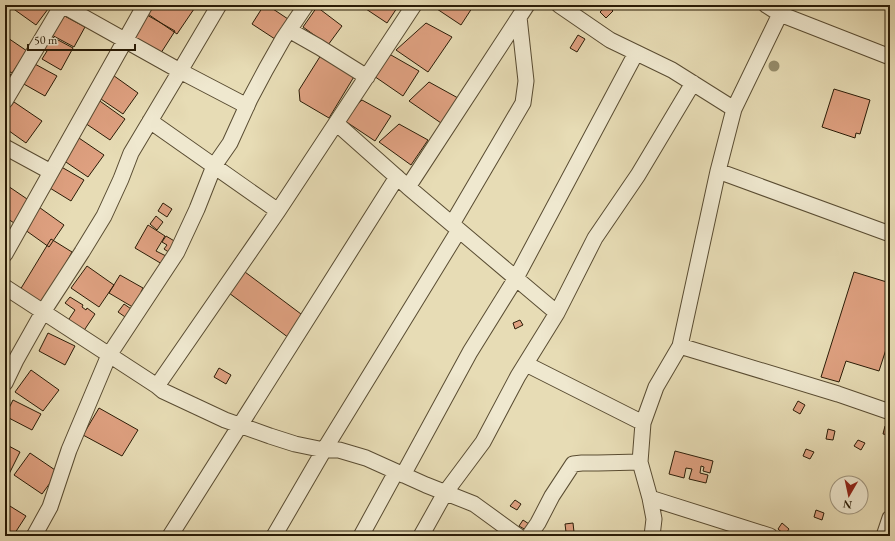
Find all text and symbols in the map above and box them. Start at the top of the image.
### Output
scale bar [28,26,135,52]
text: 50 m [34,32,58,48]
north arrow [829,475,869,515]
text: N [842,497,853,512]

